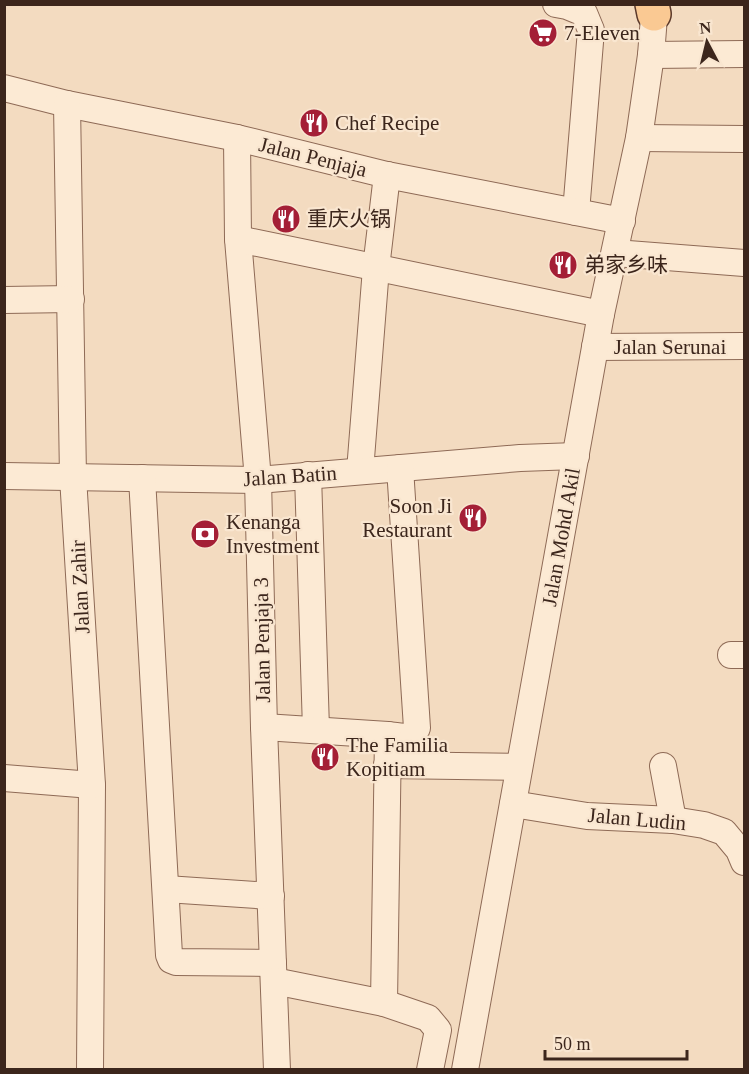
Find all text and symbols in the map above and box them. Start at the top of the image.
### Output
north arrow [677,12,737,72]
supermarket icon: 7-Eleven [527,17,559,49]
text: N [698,18,712,37]
place label: 7-Eleven [564,21,640,45]
restaurant icon: Chef Recipe [298,107,330,139]
place label: Chef Recipe [335,111,439,135]
street label: Jalan Penjaja [257,132,370,182]
restaurant icon: 重庆火锅 [270,203,302,235]
place label: 重庆火锅 [307,207,391,231]
restaurant icon: 弟家乡味 [547,249,579,281]
place label: 弟家乡味 [584,253,668,277]
street label: Jalan Serunai [614,335,726,359]
street label: Jalan Batin [242,461,338,491]
street label: Jalan Mohd Akil [537,466,585,608]
place label: Soon Ji Restaurant [362,494,452,542]
restaurant icon: Soon Ji Restaurant [457,502,489,534]
place label: Kenanga Investment [226,510,319,558]
bank icon: Kenanga Investment [189,518,221,550]
street label: Jalan Zahir [66,539,94,635]
street label: Jalan Penjaja 3 [249,577,275,703]
place label: The Familia Kopitiam [346,733,449,781]
restaurant icon: The Familia Kopitiam [309,741,341,773]
street label: Jalan Ludin [587,803,688,835]
scale bar [545,1023,688,1061]
text: 50 m [554,1034,591,1054]

